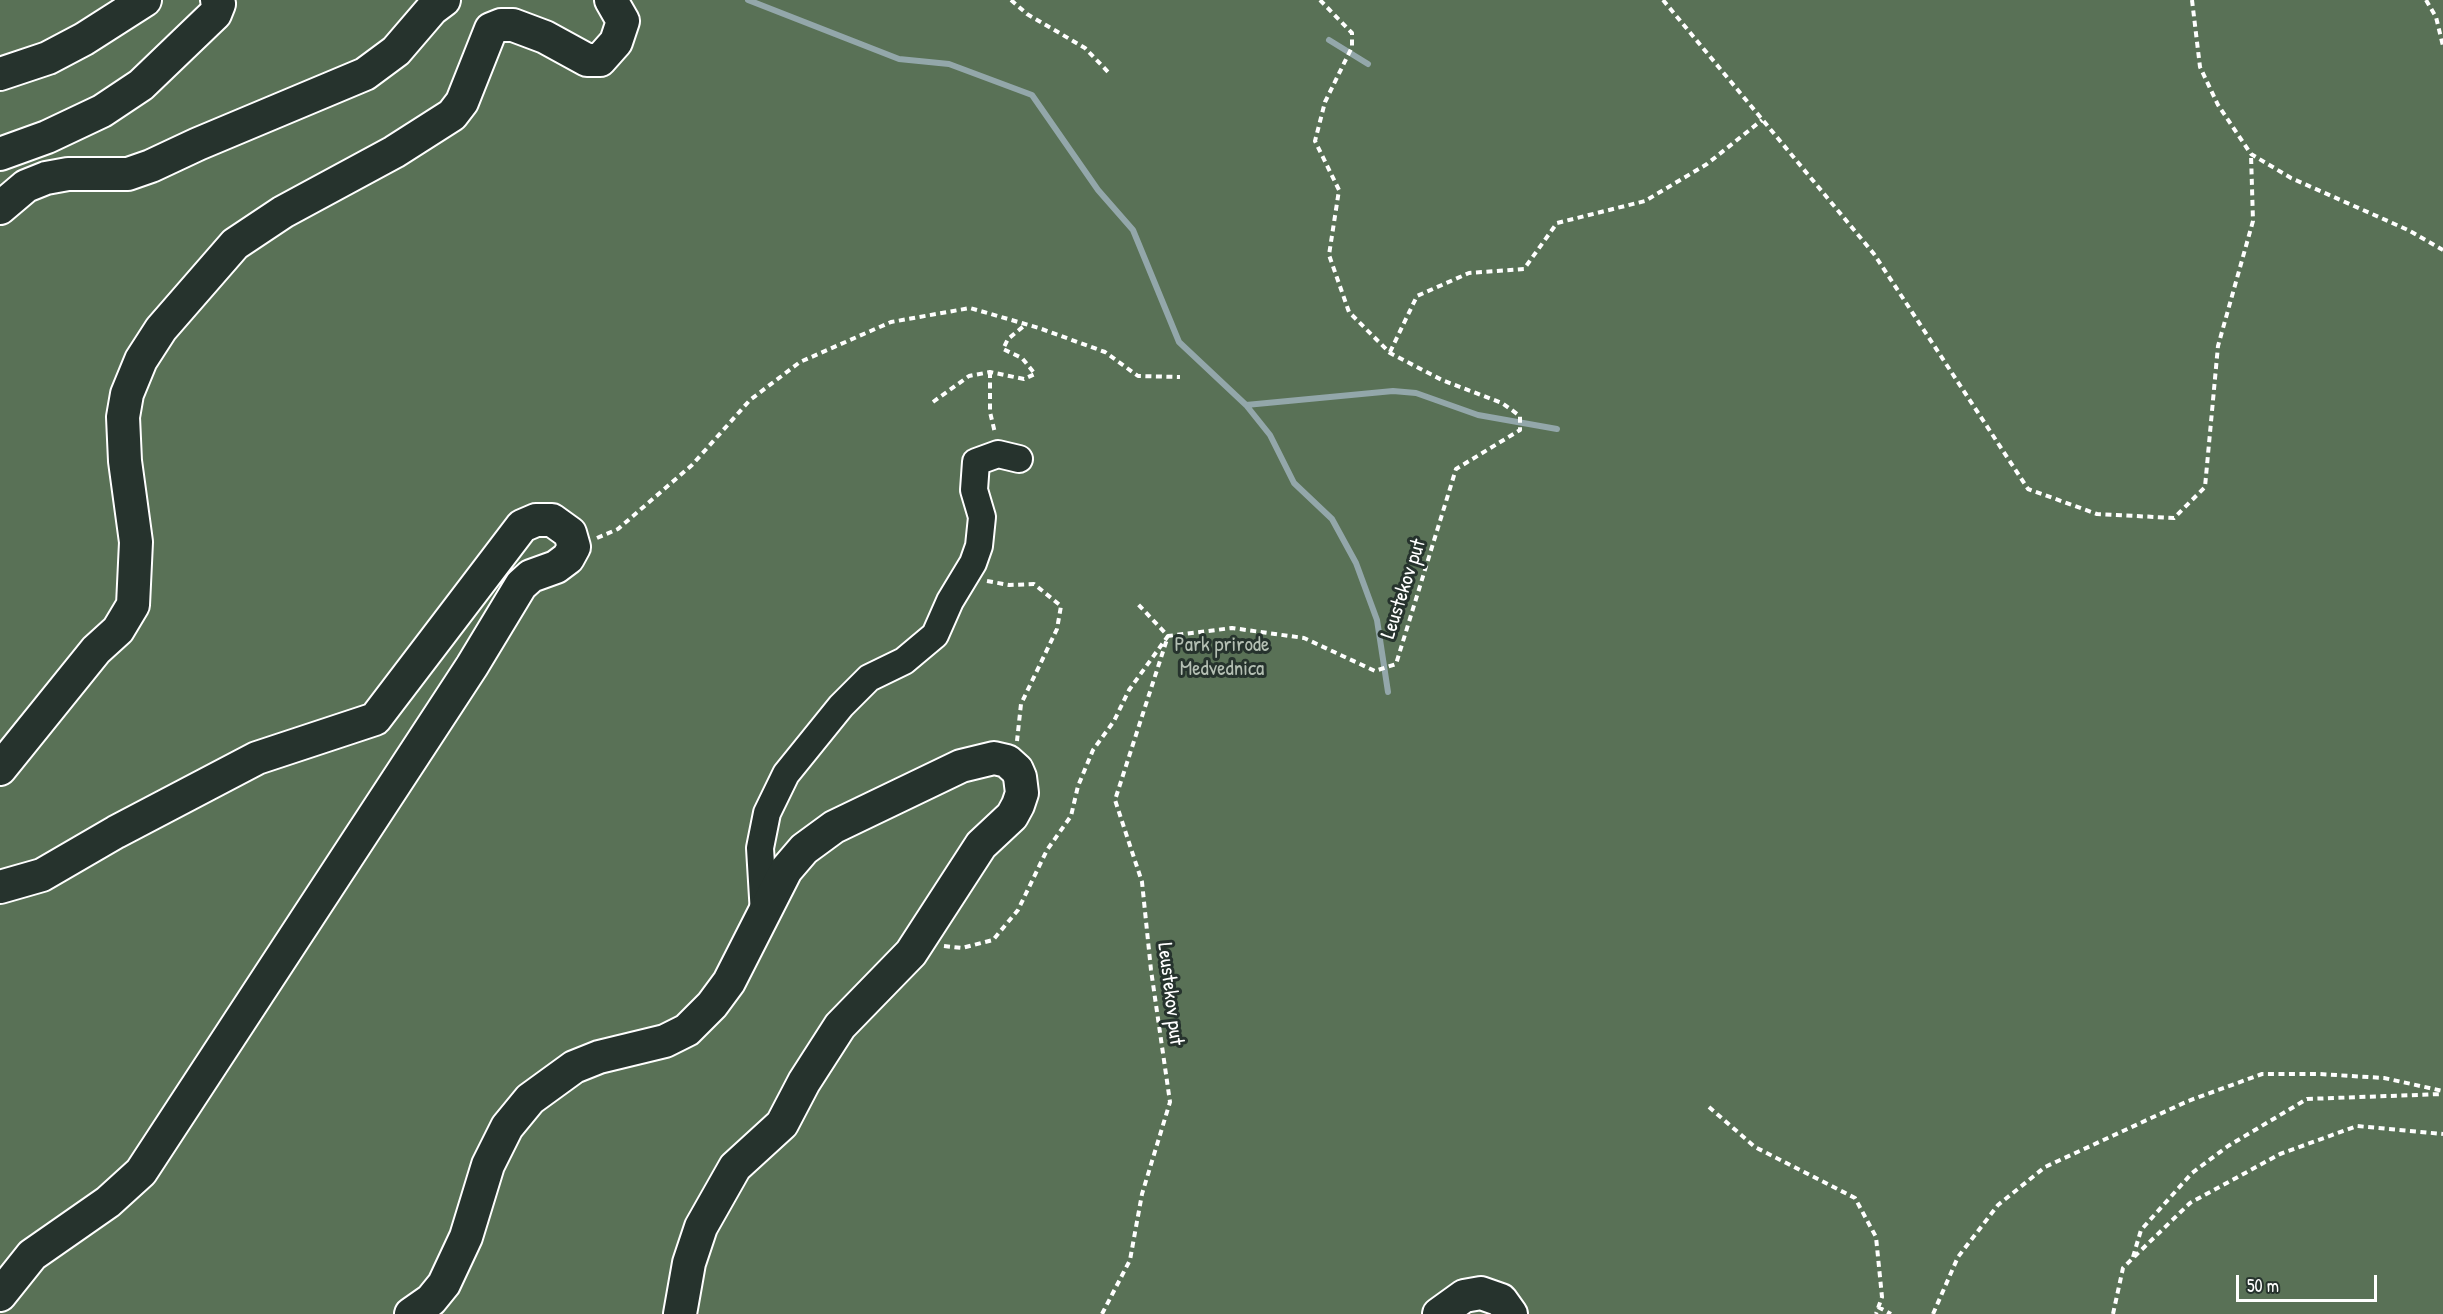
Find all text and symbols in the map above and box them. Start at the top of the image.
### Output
street label: Leustekov put [1376,536,1432,642]
park label: Park prirode Medvednica [1175,632,1269,682]
street label: Leustekov put [1151,941,1189,1047]
scale bar [2239,1263,2380,1301]
text: 50 m [2247,1273,2279,1298]

